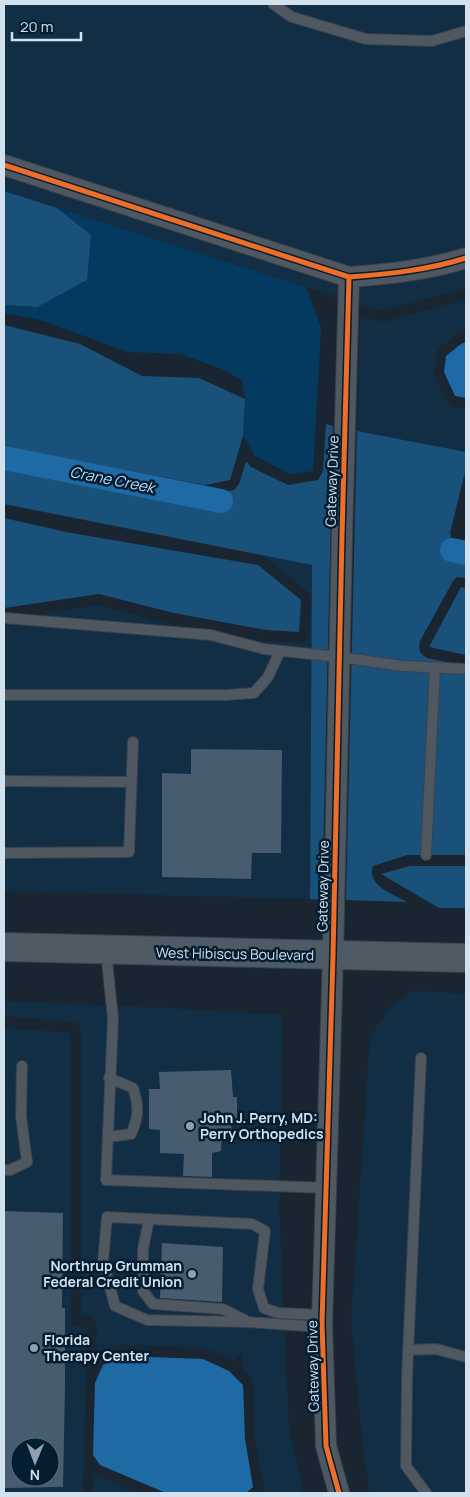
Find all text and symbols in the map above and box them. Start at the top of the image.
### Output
scale bar [12,10,81,42]
text: 20 m [20,16,53,37]
street label: Gateway Drive [320,435,343,527]
water label: Crane Creek [68,461,159,498]
street label: Gateway Drive [312,840,333,932]
street label: West Hibiscus Boulevard [156,943,314,964]
place label: John J. Perry, MD: Perry Orthopedics [200,1108,324,1143]
marker: John J. Perry, MD: Perry Orthopedics [184,1120,196,1132]
place label: Northrup Grumman Federal Credit Union [43,1256,182,1291]
marker: Northrup Grumman Federal Credit Union [186,1268,198,1280]
street label: Gateway Drive [302,1320,323,1412]
place label: Florida Therapy Center [44,1330,150,1365]
marker: Florida Therapy Center [28,1342,40,1354]
north arrow [10,1437,60,1487]
text: N [30,1466,40,1485]

